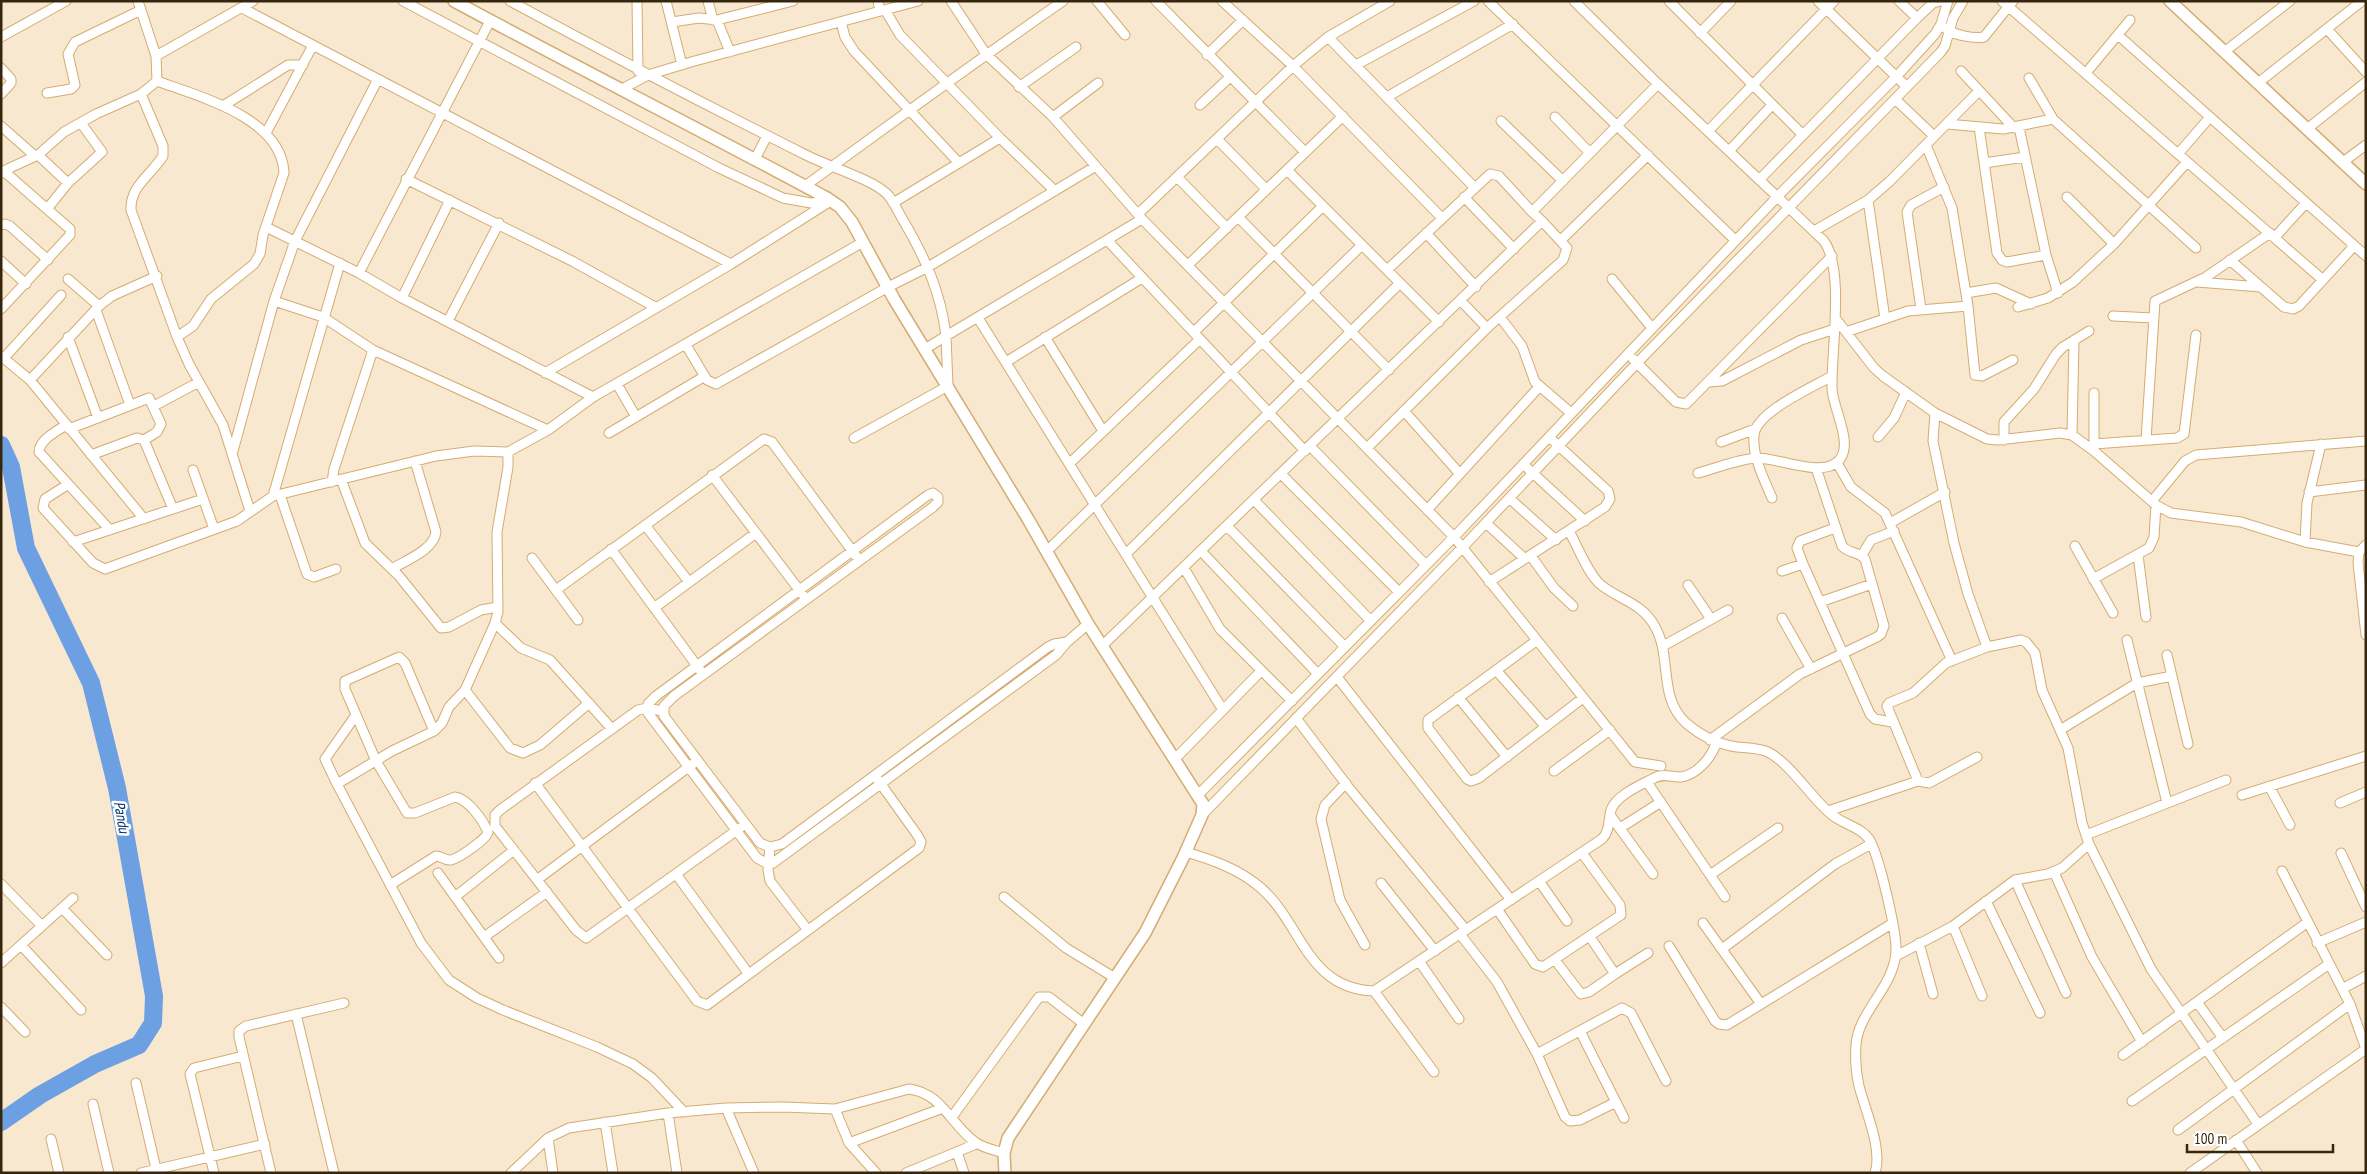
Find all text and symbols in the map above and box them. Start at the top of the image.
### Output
water label: Pandu [110,800,134,836]
scale bar [2187,1122,2333,1154]
text: 100 m [2194,1129,2227,1148]

